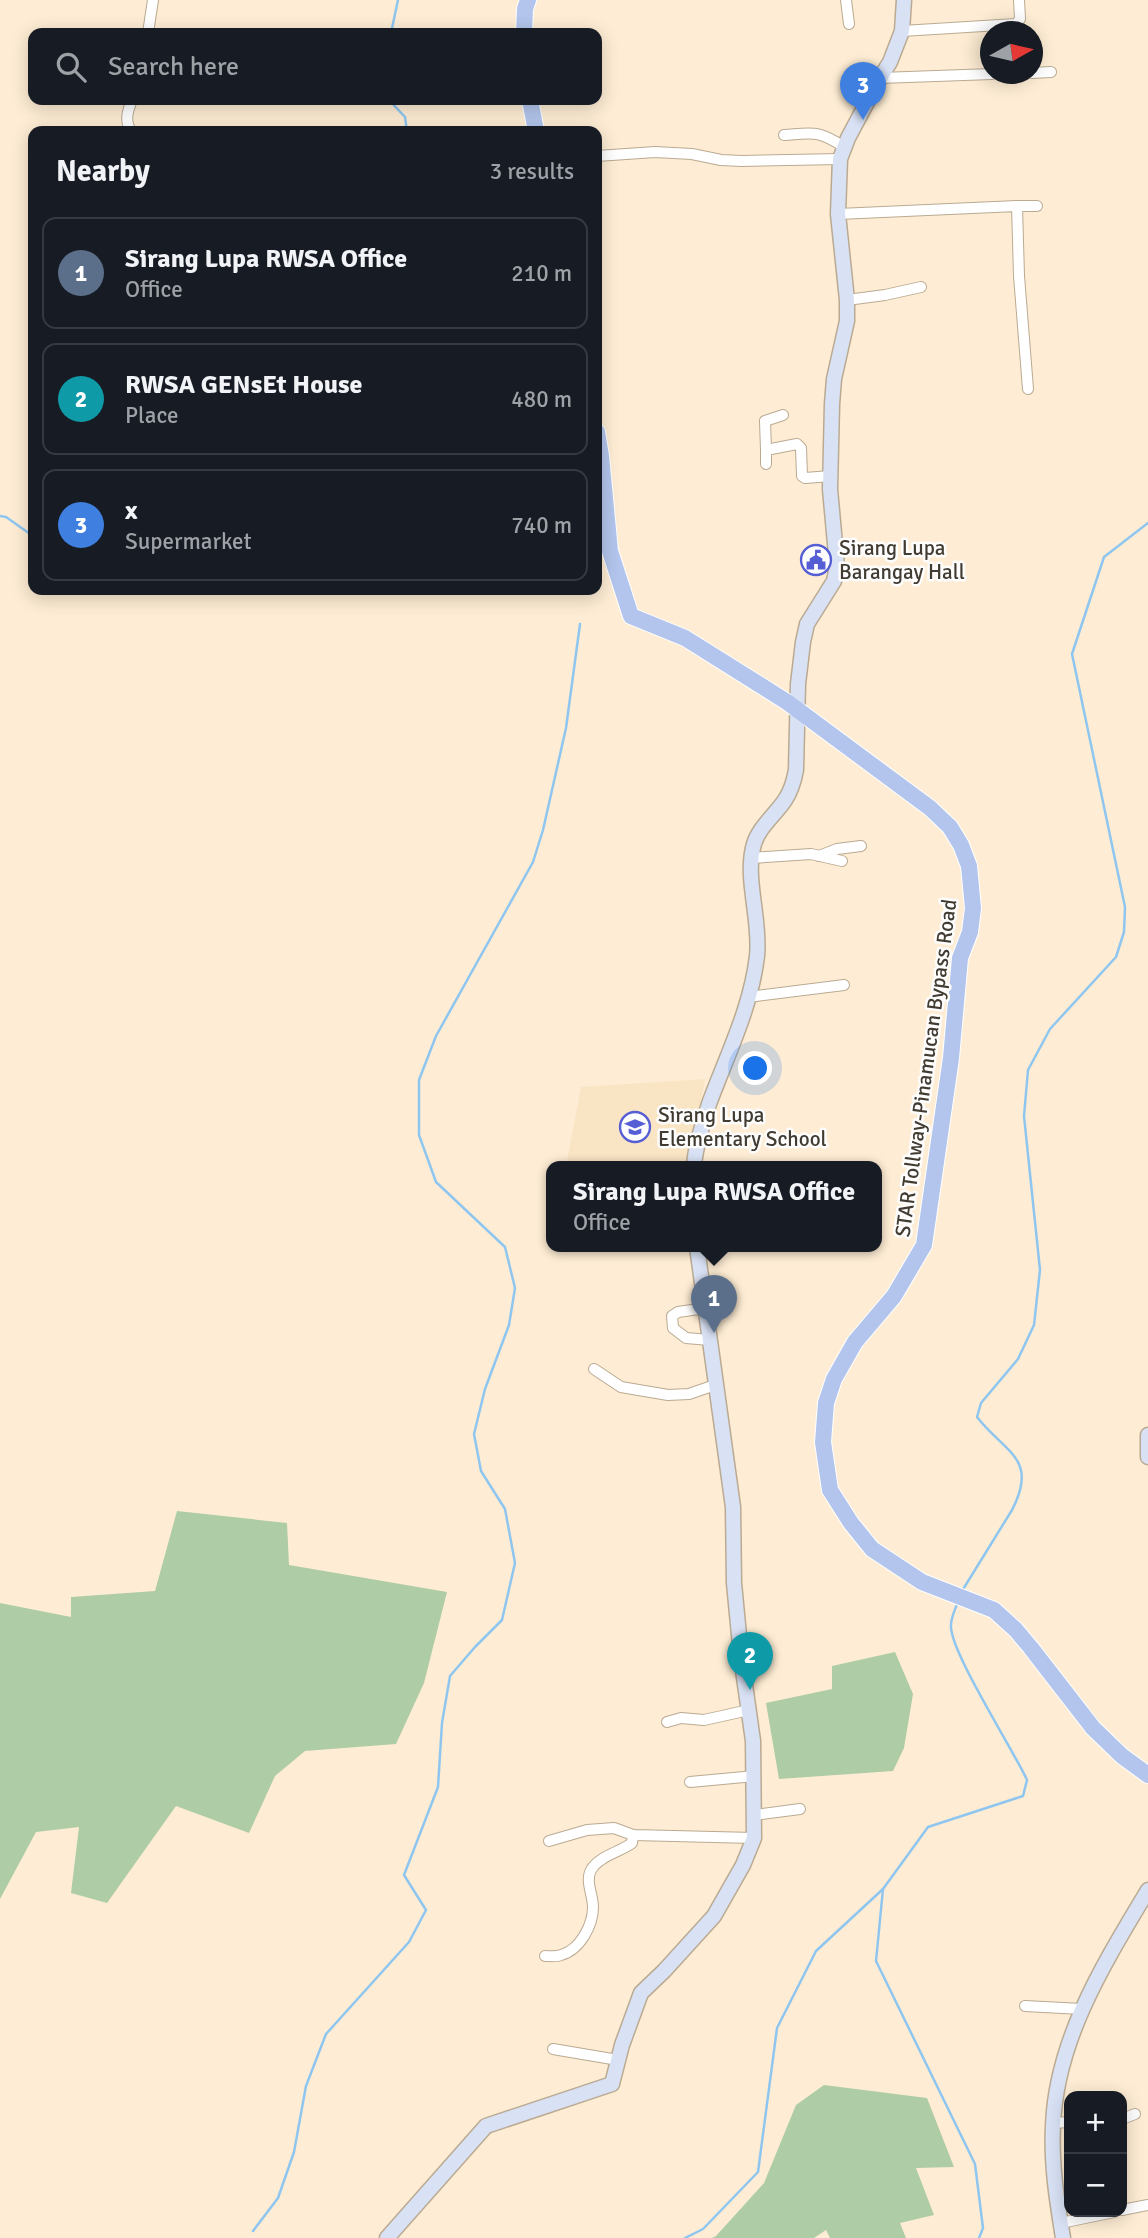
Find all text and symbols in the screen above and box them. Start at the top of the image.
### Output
north arrow [980,21,1043,84]
search box [28,28,602,105]
icon: search [52,48,90,86]
text: Search here [108,51,239,83]
pin: 3 [840,62,886,120]
text: Nearby [56,153,150,190]
text: 3 results [490,157,574,186]
text: Sirang Lupa RWSA Office [125,243,407,275]
text: 1 [75,259,87,288]
text: 210 m [511,259,572,288]
text: Office [125,275,183,304]
text: RWSA GENsEt House [125,369,362,401]
text: 2 [75,385,87,414]
text: 480 m [511,385,572,414]
text: Place [125,401,179,430]
text: x [125,495,138,527]
text: 3 [75,511,87,540]
text: 740 m [511,511,572,540]
text: Supermarket [125,527,252,556]
place label: Sirang Lupa Barangay Hall [839,535,965,585]
public building icon: Sirang Lupa Barangay Hall [799,543,833,577]
street label: STAR Tollway-Pinamucan Bypass Road [889,898,963,1238]
your location [738,1051,772,1085]
place label: Sirang Lupa Elementary School [658,1102,827,1152]
school or university icon: Sirang Lupa Elementary School [618,1110,652,1144]
popup [546,1161,882,1252]
text: Sirang Lupa RWSA Office [573,1176,855,1208]
text: Office [573,1208,631,1237]
pin: 1 [691,1275,737,1333]
pin: 2 [727,1632,773,1690]
map controls [1064,2091,1127,2217]
button: + [1064,2091,1127,2154]
button: − [1064,2154,1127,2217]

